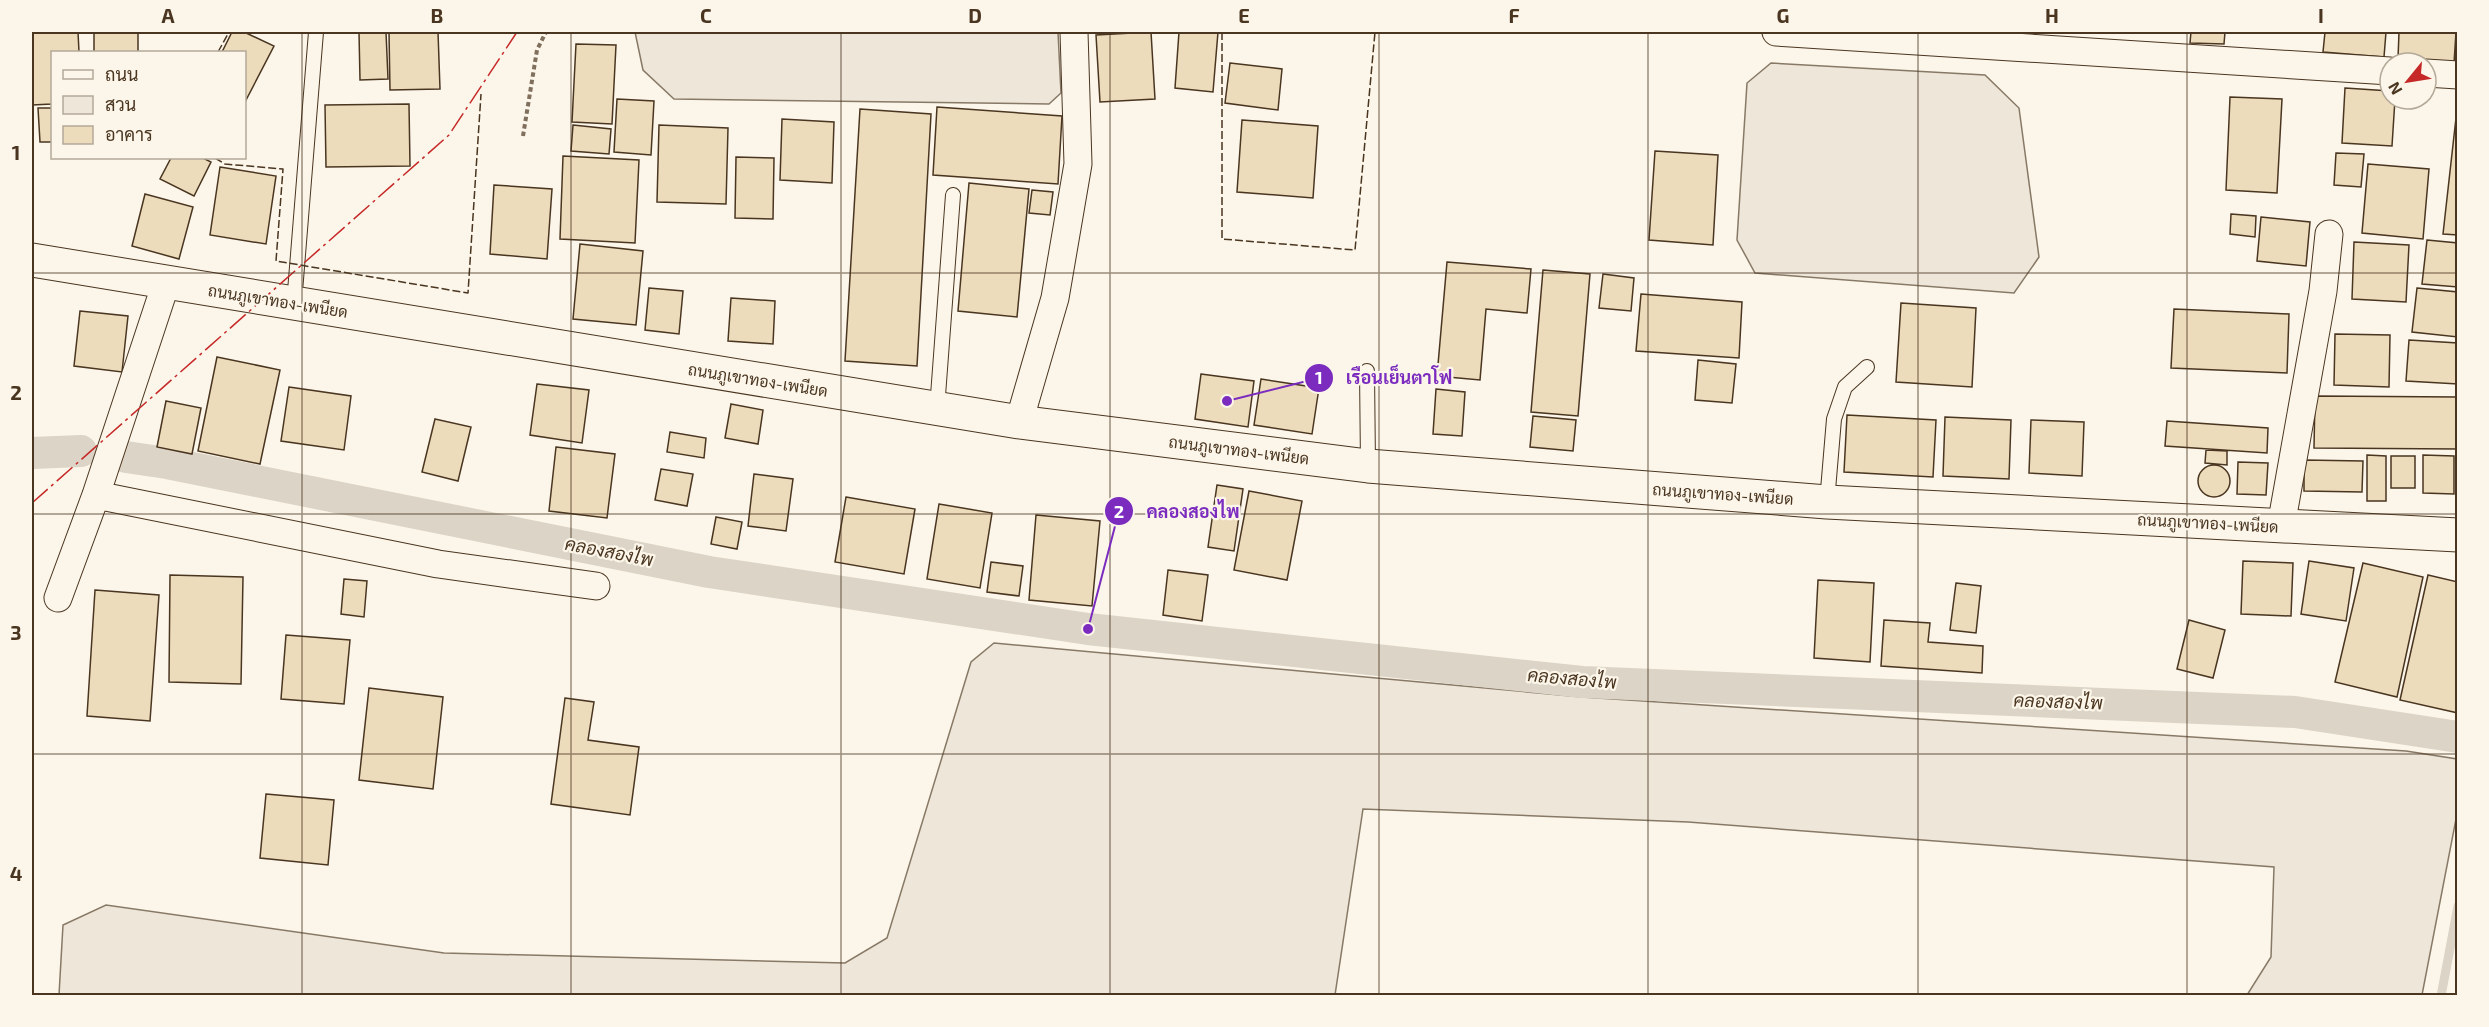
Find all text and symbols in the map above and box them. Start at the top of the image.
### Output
text: A [161,3,175,27]
text: B [431,3,443,27]
text: C [700,3,712,27]
text: D [968,3,982,27]
text: E [1238,3,1250,27]
text: F [1508,3,1520,27]
text: G [1777,3,1789,27]
text: H [2045,3,2059,27]
text: I [2318,3,2324,27]
legend [51,51,246,159]
north arrow [2378,51,2438,111]
text: ถนน [105,63,138,85]
text: N [2383,79,2406,99]
text: สวน [105,93,136,115]
text: อาคาร [105,123,153,145]
text: 1 [12,140,20,164]
street label: ถนนภูเขาทอง-เพนียด [206,279,350,324]
street label: ถนนภูเขาทอง-เพนียด [686,358,830,403]
callout: เรือนเย็นตาโฟ [1304,360,1465,396]
text: เรือนเย็นตาโฟ [1346,364,1452,388]
text: 1 [1315,366,1323,388]
text: 2 [10,380,22,404]
street label: ถนนภูเขาทอง-เพนียด [1167,430,1311,471]
street label: ถนนภูเขาทอง-เพนียด [1652,478,1794,511]
callout: คลองสองไพ [1104,493,1251,529]
text: คลองสองไพ [1146,499,1240,522]
text: 2 [1114,500,1124,522]
street label: ถนนภูเขาทอง-เพนียด [2137,508,2279,539]
water label: คลองสองไพ [563,531,655,570]
text: 3 [10,620,22,644]
water label: คลองสองไพ [1527,662,1618,693]
water label: คลองสองไพ [2013,687,2103,714]
text: 4 [10,861,23,885]

